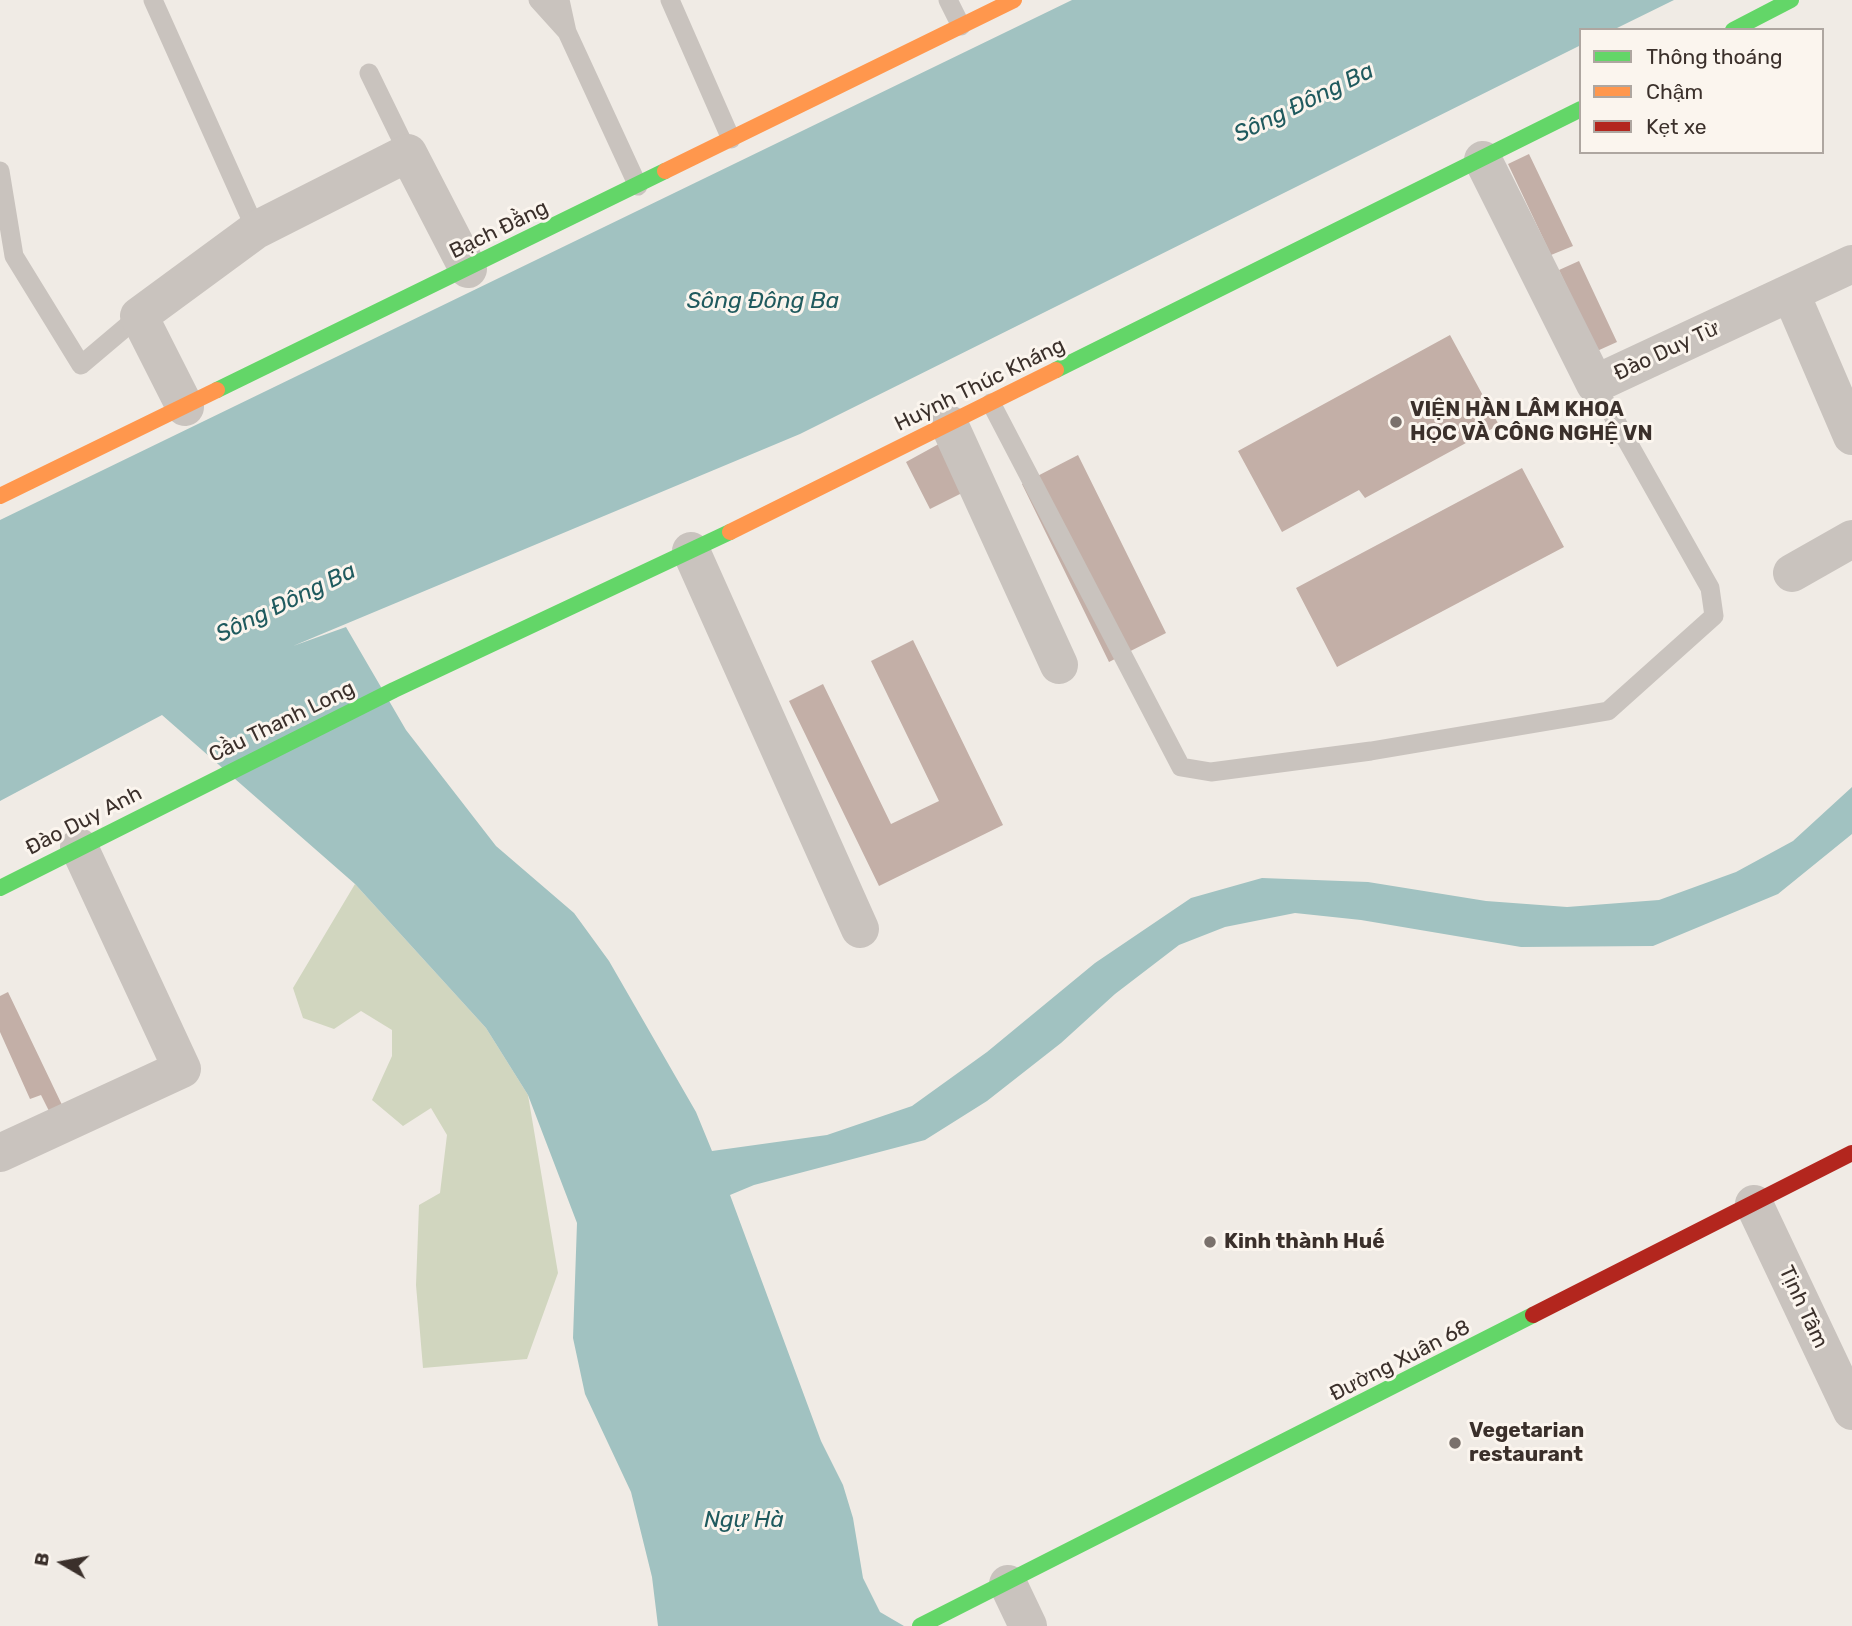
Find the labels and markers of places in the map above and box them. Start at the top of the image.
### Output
place label: VIỆN HÀN LÂM KHOA HỌC VÀ CÔNG NGHỆ VN [1410,397,1652,447]
marker: VIỆN HÀN LÂM KHOA HỌC VÀ CÔNG NGHỆ VN [1388,414,1404,430]
place label: Kinh thành Huế [1224,1229,1385,1255]
marker: Kinh thành Huế [1202,1234,1218,1250]
place label: Vegetarian restaurant [1469,1418,1584,1468]
marker: Vegetarian restaurant [1447,1435,1463,1451]

